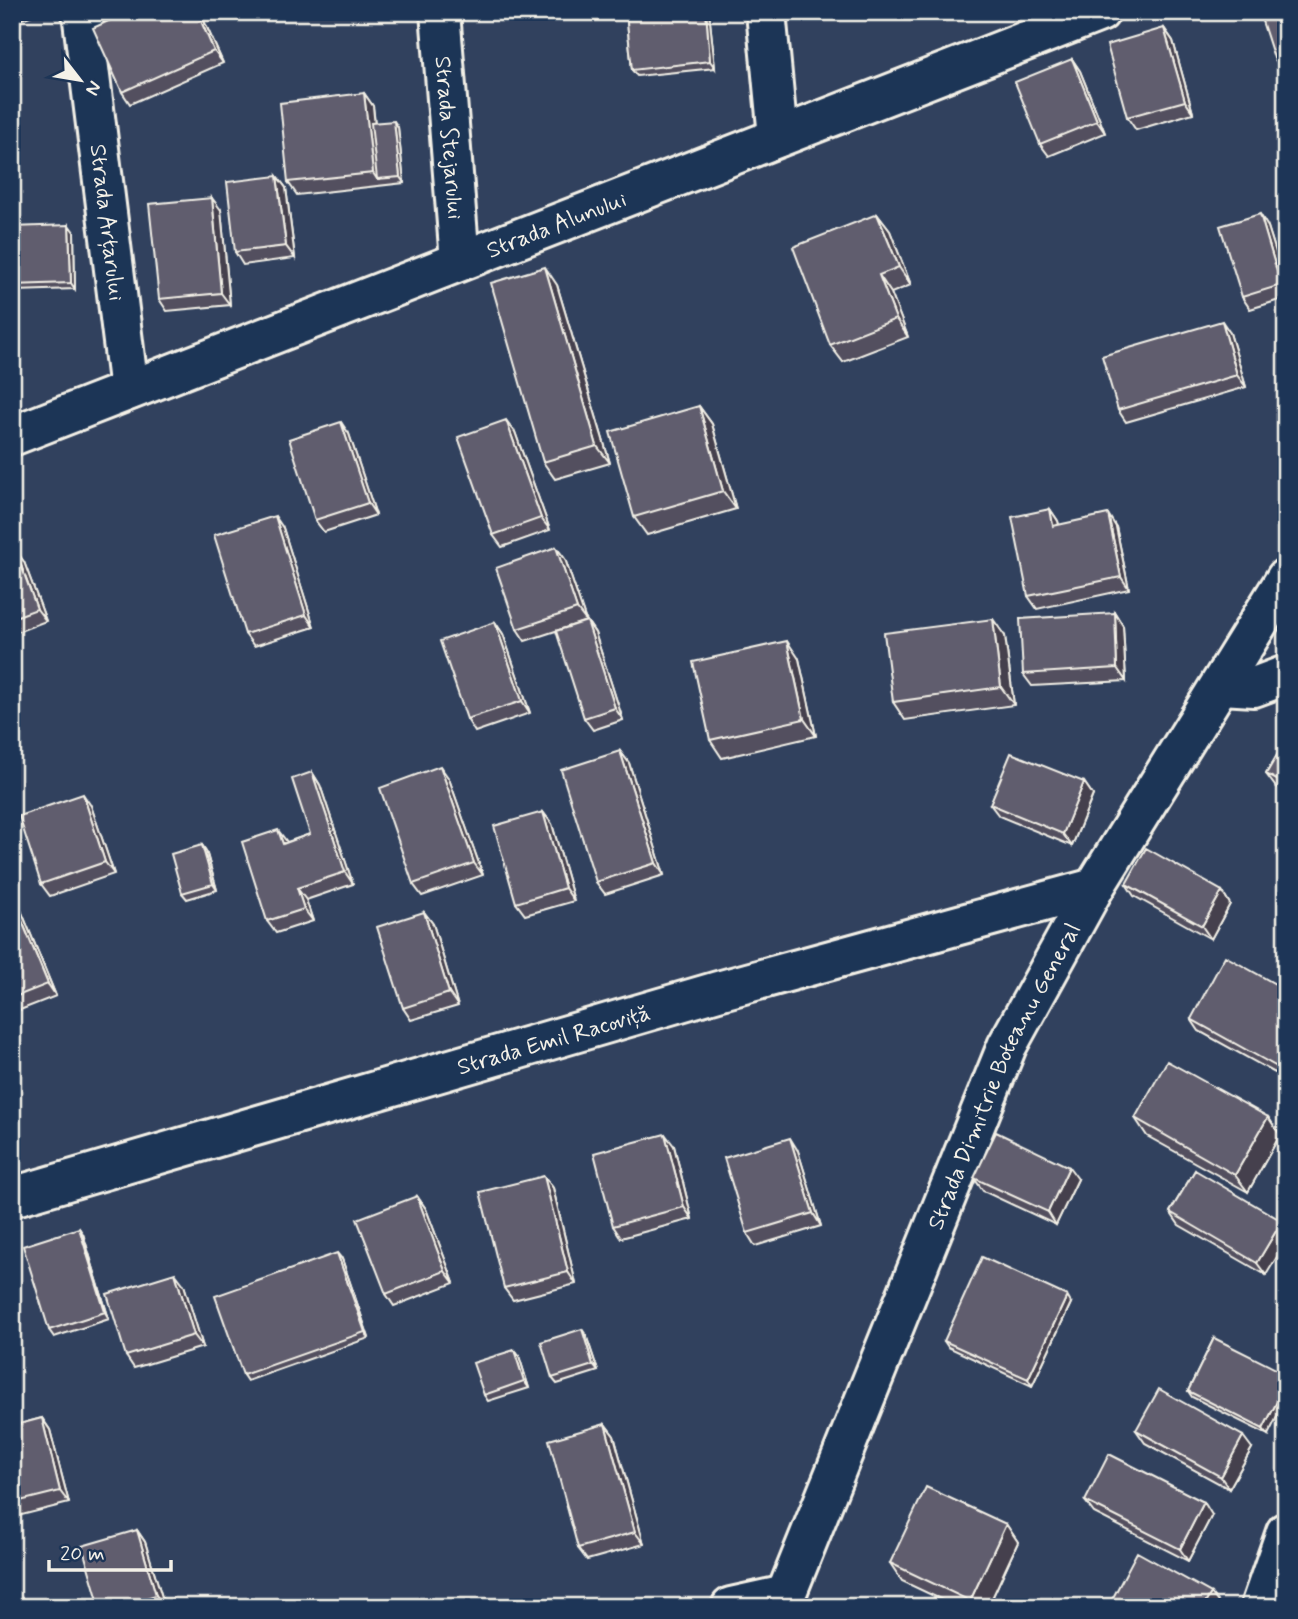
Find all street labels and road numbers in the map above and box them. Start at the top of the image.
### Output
street label: Strada Stejarului [427,55,470,221]
street label: Strada Arțarului [82,142,131,303]
street label: Strada Alunului [483,185,631,267]
street label: Strada Dimitrie Boteanu General [921,918,1089,1235]
street label: Strada Emil Racoviță [454,999,654,1083]

